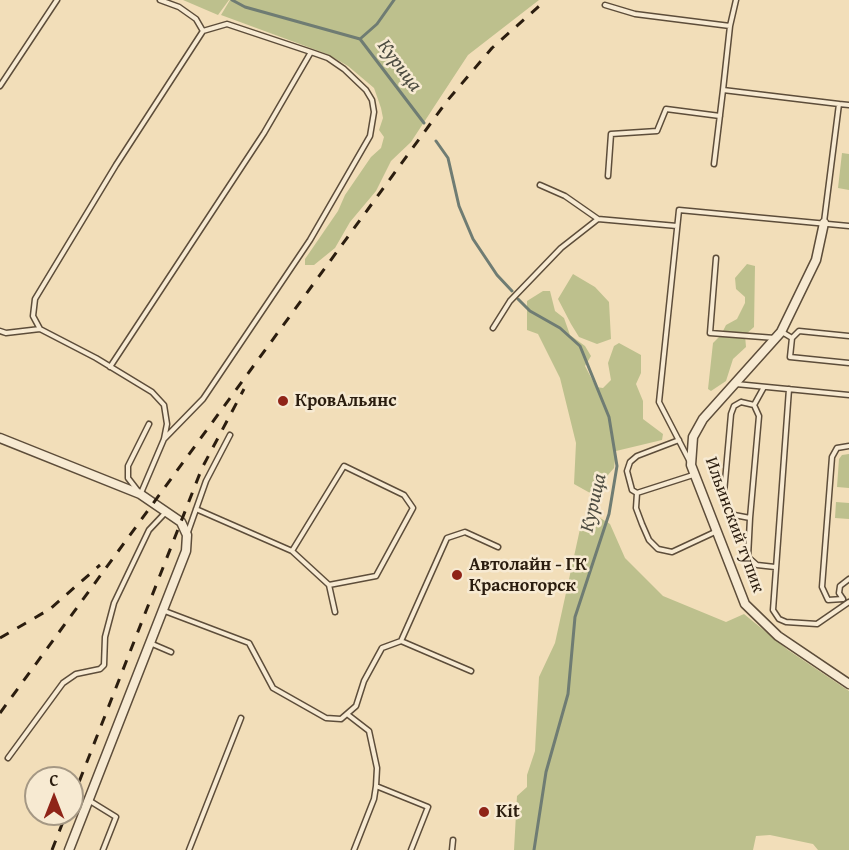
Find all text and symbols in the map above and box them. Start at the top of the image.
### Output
water label: Курица [372,35,426,97]
place label: КровАльянс [295,390,397,412]
marker: КровАльянс [276,394,290,408]
street label: Ильинский тупик [699,454,769,596]
water label: Курица [576,471,612,535]
place label: Автолайн - ГК Красногорск [469,554,587,596]
marker: Автолайн - ГК Красногорск [450,568,464,582]
north arrow [24,766,84,826]
text: С [49,768,59,792]
place label: Kit [496,801,520,823]
marker: Kit [477,805,491,819]

